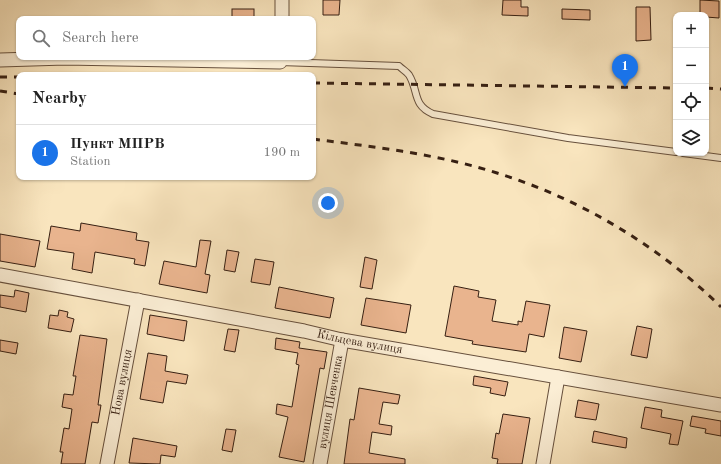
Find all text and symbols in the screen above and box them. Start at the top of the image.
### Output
map controls [673,12,709,156]
button: + [673,12,709,48]
search box [16,16,316,60]
icon: search [30,27,52,49]
text: Search here [62,31,139,46]
button: − [673,48,709,84]
pin: 1 [612,54,638,87]
button: locate [673,84,709,120]
text: Nearby [32,90,87,107]
button: layers [673,120,709,156]
text: Пункт МПРВ [70,137,165,152]
text: 1 [41,146,49,159]
text: 190 m [263,146,300,159]
text: Station [70,155,111,168]
your location [318,193,338,213]
street label: Кільцева вулиця [316,328,403,356]
street label: Нова вулиця [110,348,135,417]
street label: вулиця Шевченка [317,354,345,450]

